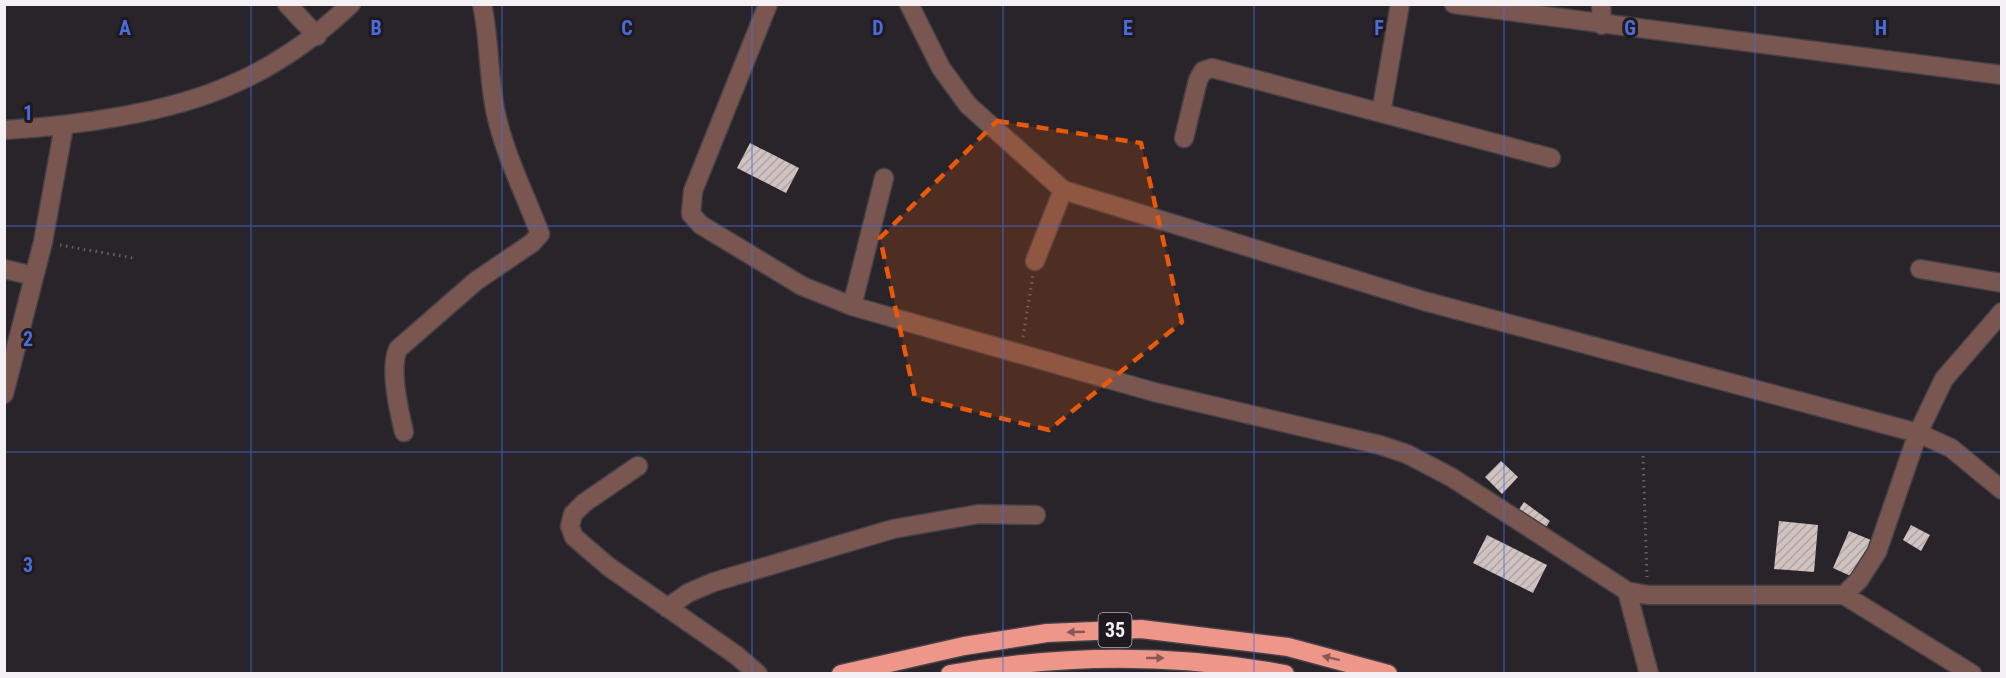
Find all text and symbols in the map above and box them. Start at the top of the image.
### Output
text: A [119,16,131,40]
text: B [370,16,382,40]
text: C [621,16,633,40]
text: D [872,16,884,40]
text: E [1123,16,1133,40]
text: F [1374,16,1384,40]
text: G [1624,16,1636,40]
text: H [1875,16,1887,40]
text: 1 [23,101,33,125]
text: 2 [23,327,33,351]
text: 3 [23,553,33,577]
road number: 35 [1098,613,1132,647]
one-way arrow [1066,627,1085,636]
one-way arrow [1145,653,1164,663]
one-way arrow [1322,653,1340,662]

